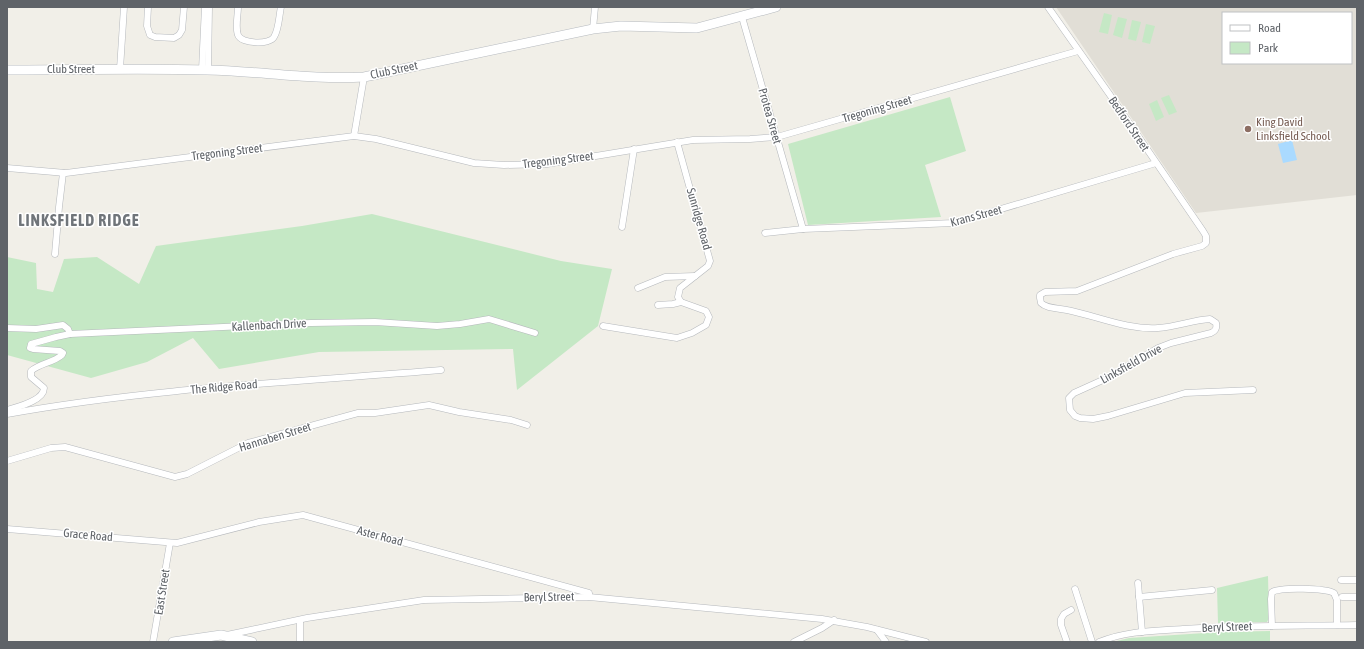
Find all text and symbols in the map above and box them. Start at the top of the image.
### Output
legend [1222,12,1352,64]
text: Road [1258,21,1281,35]
text: Park [1258,41,1279,55]
street label: Club Street [369,58,419,82]
street label: Club Street [47,62,96,76]
street label: Protea Street [755,86,785,146]
street label: Tregoning Street [841,92,914,126]
street label: Bedford Street [1106,94,1153,154]
place label: King David Linksfield School [1256,115,1331,143]
marker: King David Linksfield School [1243,124,1253,134]
street label: Tregoning Street [191,141,264,163]
street label: Tregoning Street [522,149,595,171]
street label: Sunridge Road [684,187,714,251]
street label: Krans Street [949,202,1004,230]
district label: LINKSFIELD RIDGE [18,211,140,229]
street label: Kallenbach Drive [231,316,307,334]
street label: Linksfield Drive [1098,341,1164,387]
street label: The Ridge Road [190,377,258,397]
street label: Hannaben Street [237,419,313,455]
street label: Aster Road [355,523,405,549]
street label: Grace Road [63,526,113,544]
street label: East Street [151,567,173,616]
street label: Beryl Street [523,590,575,604]
street label: Beryl Street [1201,619,1253,635]

